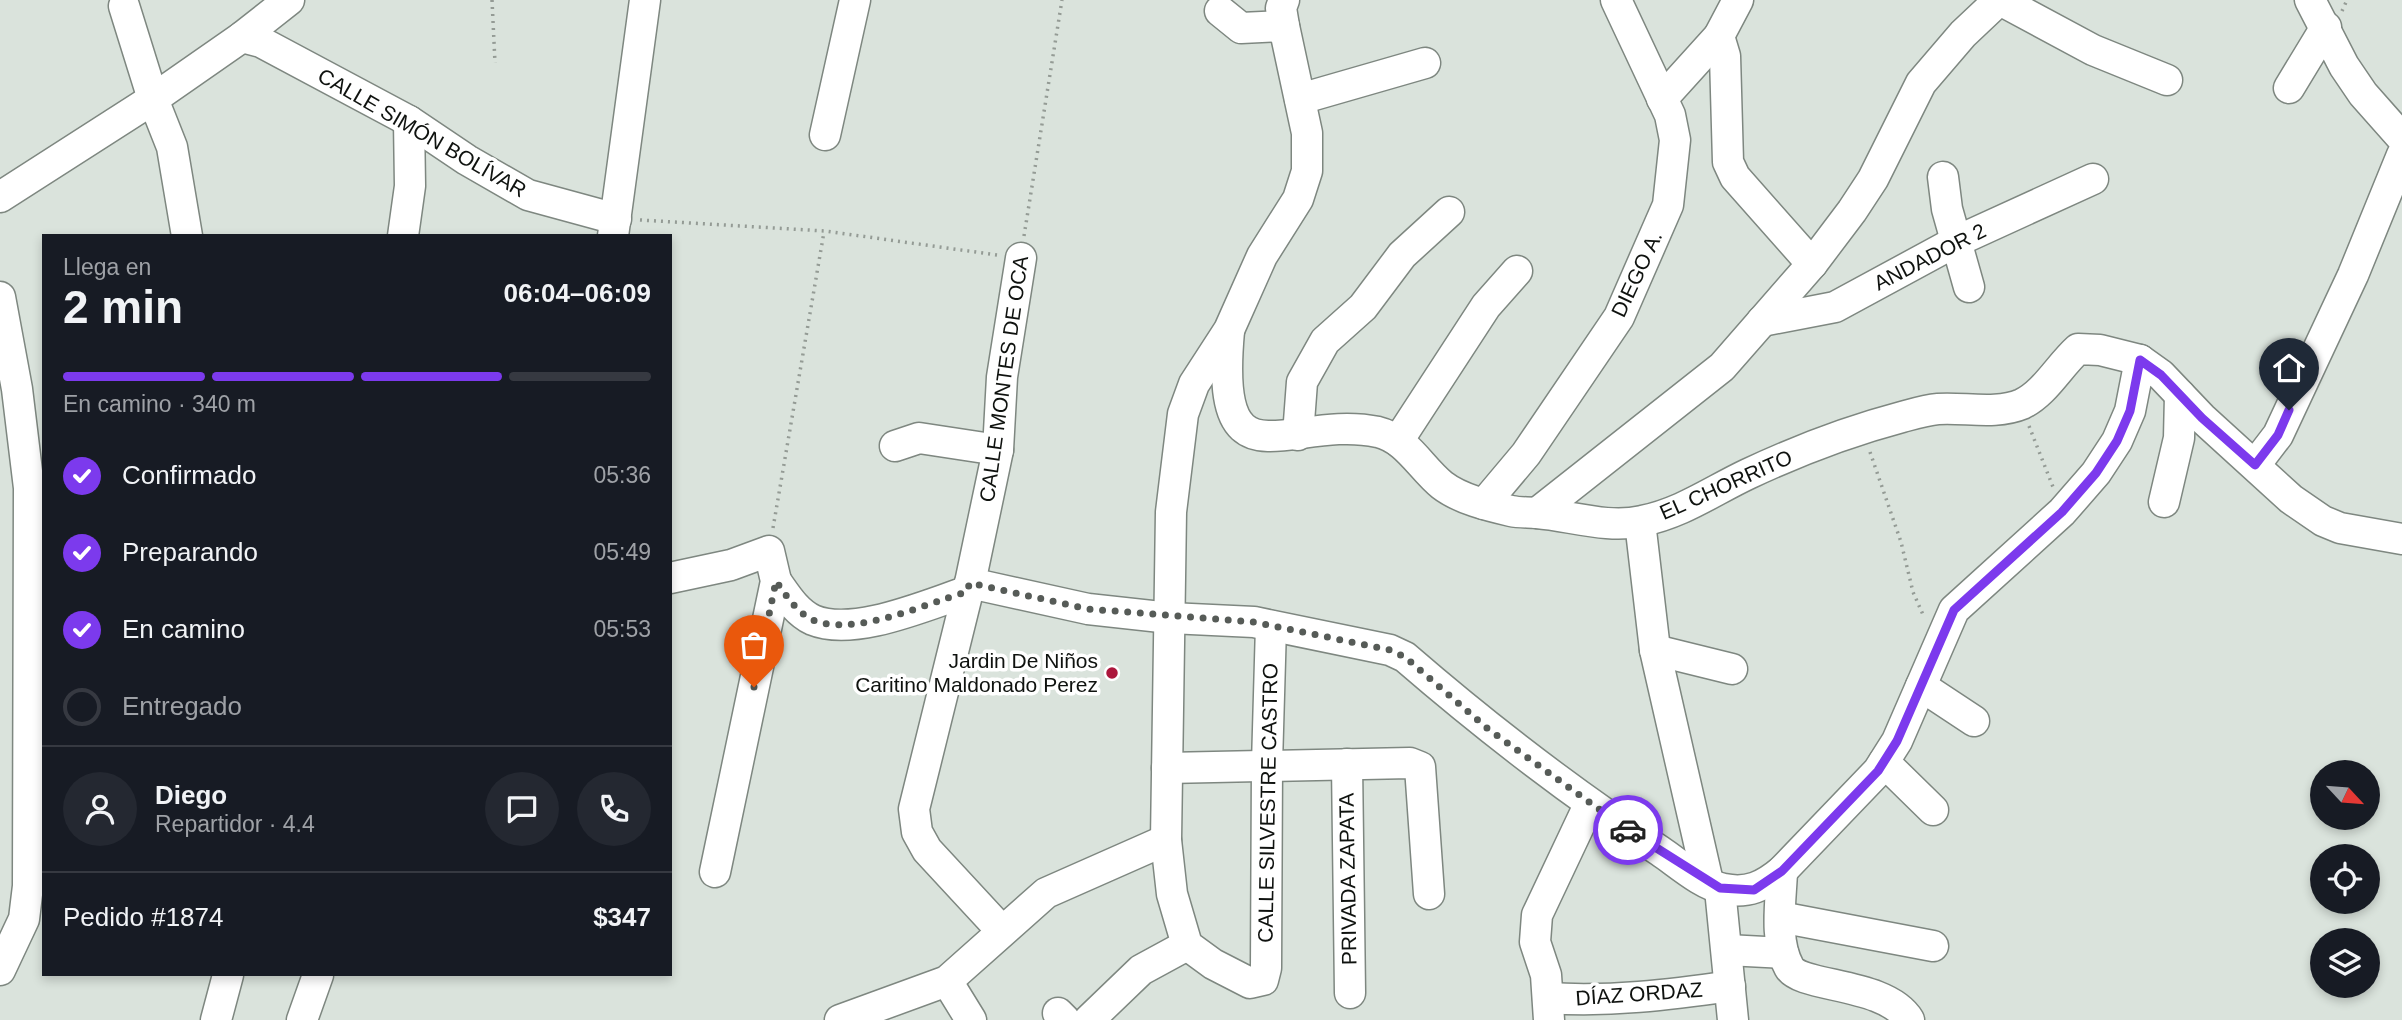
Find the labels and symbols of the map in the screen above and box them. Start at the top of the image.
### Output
street label: CALLE SIMÓN BOLÍVAR [314,63,530,202]
street label: ANDADOR 2 [1870,218,1990,295]
street label: DIEGO A. [1607,227,1666,320]
street label: CALLE MONTES DE OCA [975,254,1032,504]
pin [2259,338,2319,410]
street label: EL CHORRITO [1656,445,1795,524]
pin [724,615,784,687]
place label: Jardin De Niños Caritino Maldonado Perez [855,649,1098,696]
street label: CALLE SILVESTRE CASTRO [1254,663,1281,943]
marker: Jardin De Niños Caritino Maldonado Perez [1104,665,1120,681]
north arrow [2310,760,2380,830]
street label: PRIVADA ZAPATA [1334,793,1361,965]
courier [1593,795,1663,865]
street label: DÍAZ ORDAZ [1575,978,1703,1009]

